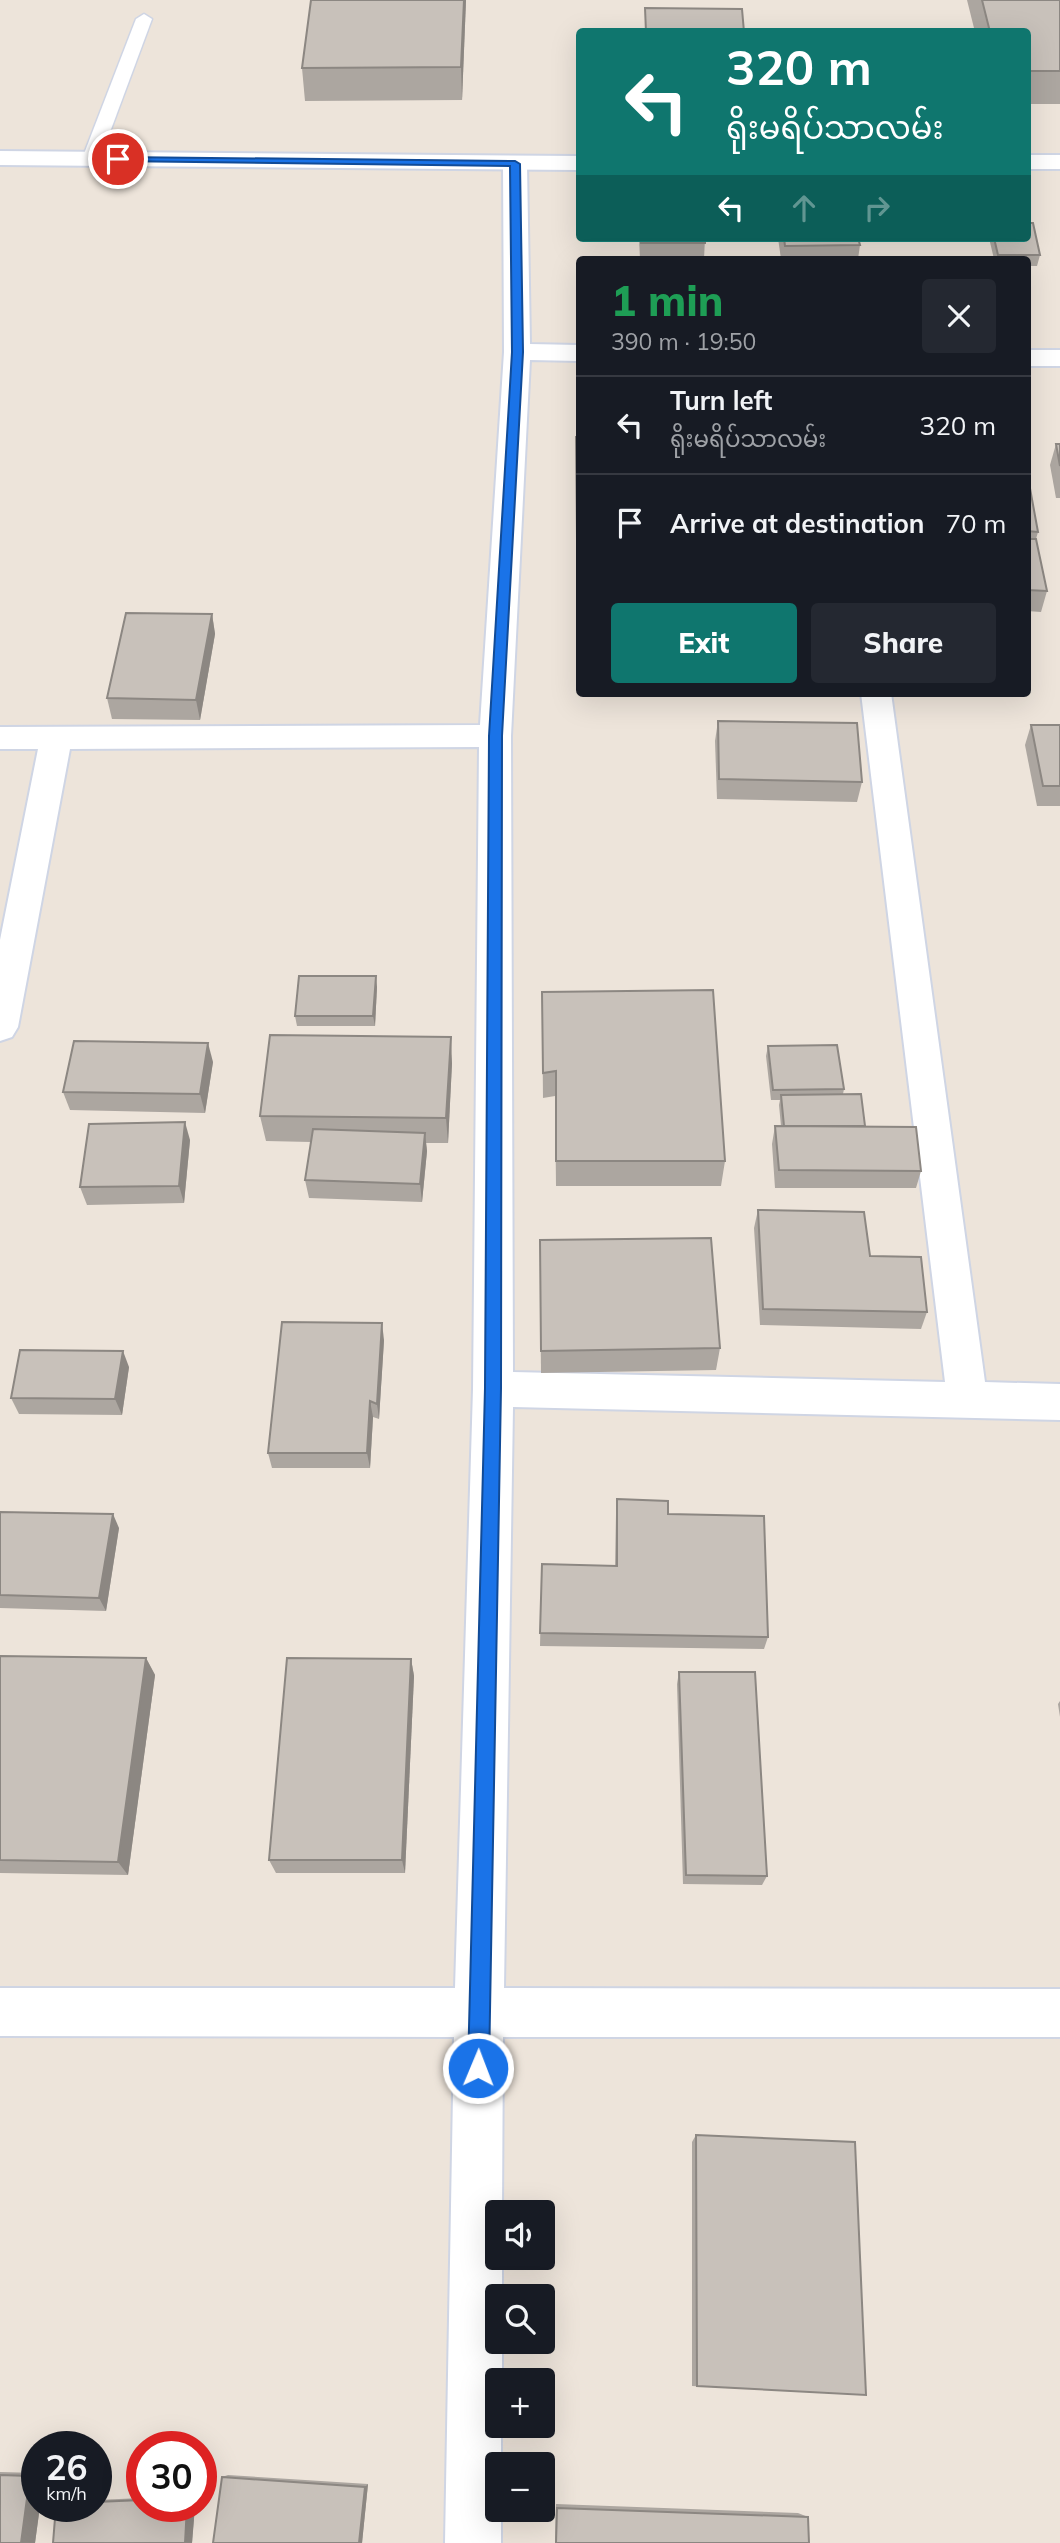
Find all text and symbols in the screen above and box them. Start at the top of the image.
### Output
text: 320 m [726,36,872,97]
icon: left [611,56,702,147]
text: ရိုးမရိပ်သာလမ်း [726,107,943,147]
pin [88,129,148,189]
icon: arrive [99,140,137,178]
icon: left [712,189,750,227]
icon: ahead [785,189,823,227]
icon: right [858,189,896,227]
text: 1 min [611,274,724,327]
button: close [922,279,996,353]
text: 390 m · 19:50 [611,327,756,356]
text: Turn left [670,384,772,417]
icon: left [611,406,649,444]
text: 320 m [920,409,996,442]
text: ရိုးမရိပ်သာလမ်း [670,424,826,453]
icon: arrive [611,504,649,542]
text: Arrive at destination [670,507,925,540]
text: 70 m [946,507,1006,540]
button: Exit [611,603,797,683]
button: Share [811,603,996,683]
position arrow [441,2031,515,2105]
map controls [485,2200,555,2522]
button: sound [485,2200,555,2270]
button: search [485,2284,555,2354]
button: + [485,2368,555,2438]
speed limit sign: 30 [126,2431,217,2522]
text: 26 [45,2445,88,2489]
button: − [485,2452,555,2522]
text: km/h [46,2482,87,2505]

